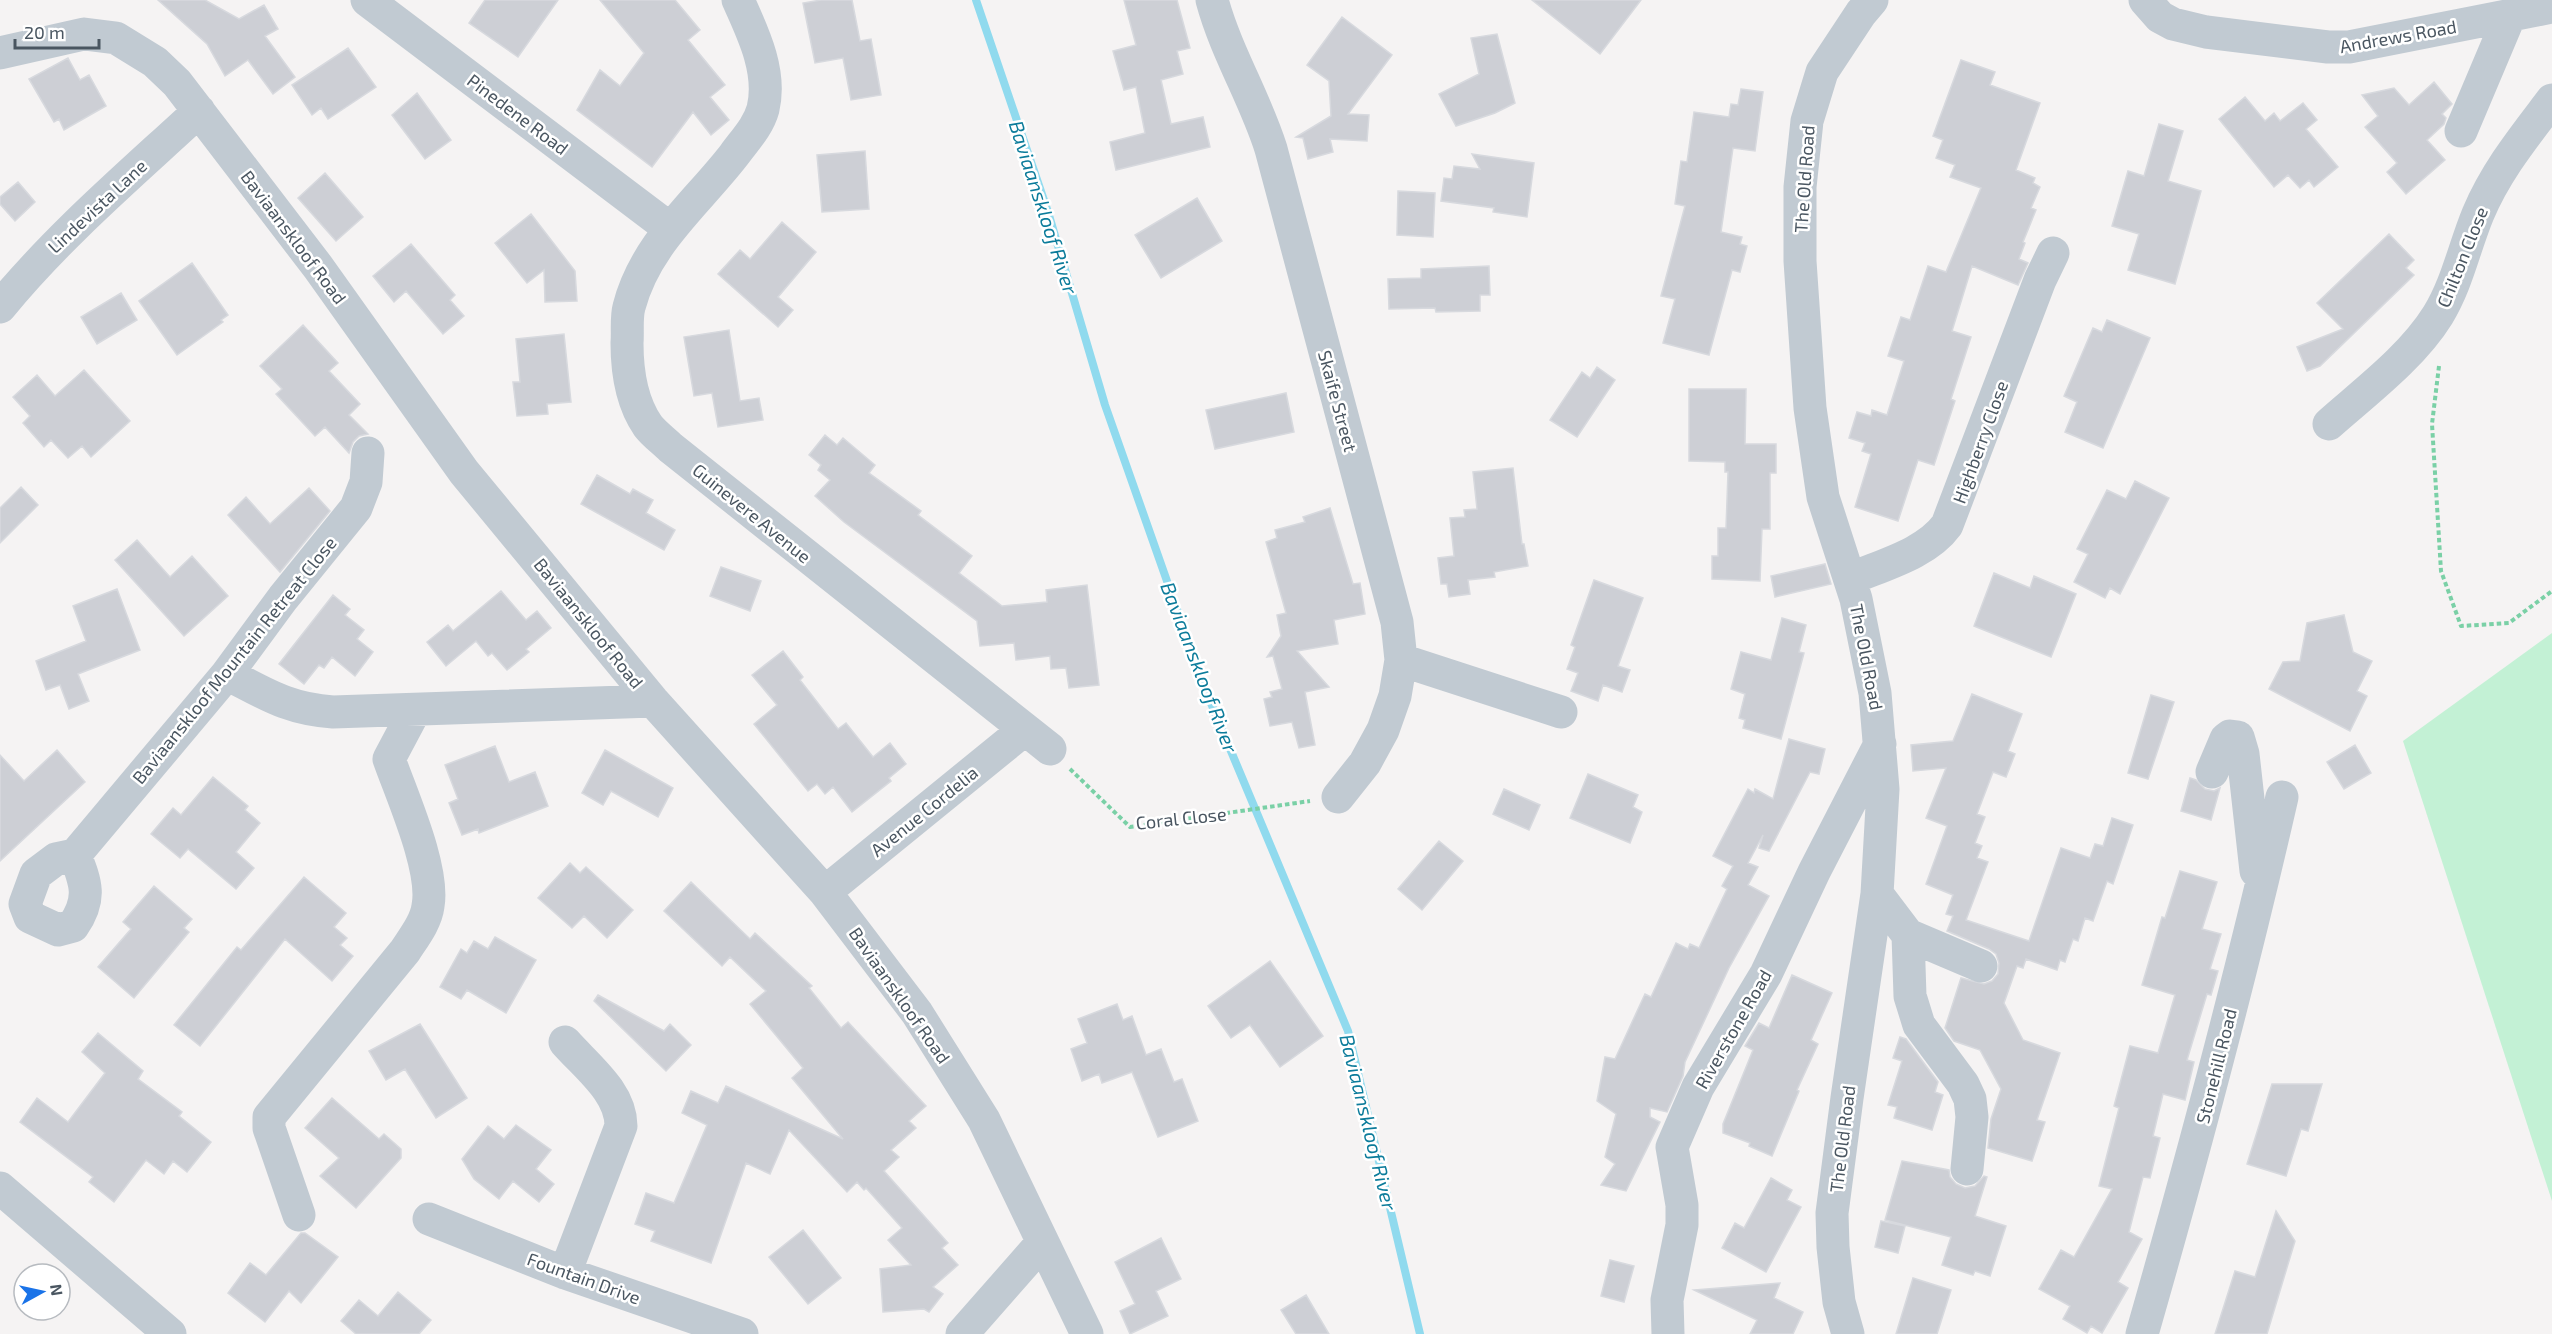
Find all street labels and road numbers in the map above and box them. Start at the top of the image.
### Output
street label: Andrews Road [2338,15,2458,57]
street label: Pinedene Road [463,69,573,159]
street label: The Old Road [1789,124,1819,234]
street label: Lindevista Lane [43,155,151,257]
street label: Baviaanskloof Road [237,166,351,308]
street label: Chilton Close [2432,203,2492,311]
street label: Skaife Street [1314,348,1362,454]
street label: Highberry Close [1948,378,2012,506]
street label: Guinevere Avenue [688,459,816,567]
street label: Baviaanskloof Mountain Retreat Close [127,532,341,788]
street label: Baviaanskloof Road [530,553,648,693]
street label: The Old Road [1846,602,1888,712]
street label: Avenue Cordelia [866,761,982,861]
street label: Coral Close [1135,802,1227,834]
street label: Baviaanskloof Road [845,923,955,1067]
street label: Riverstone Road [1690,966,1776,1092]
street label: Stonehill Road [2191,1006,2241,1126]
street label: The Old Road [1825,1084,1859,1194]
street label: Fountain Drive [524,1247,644,1309]

